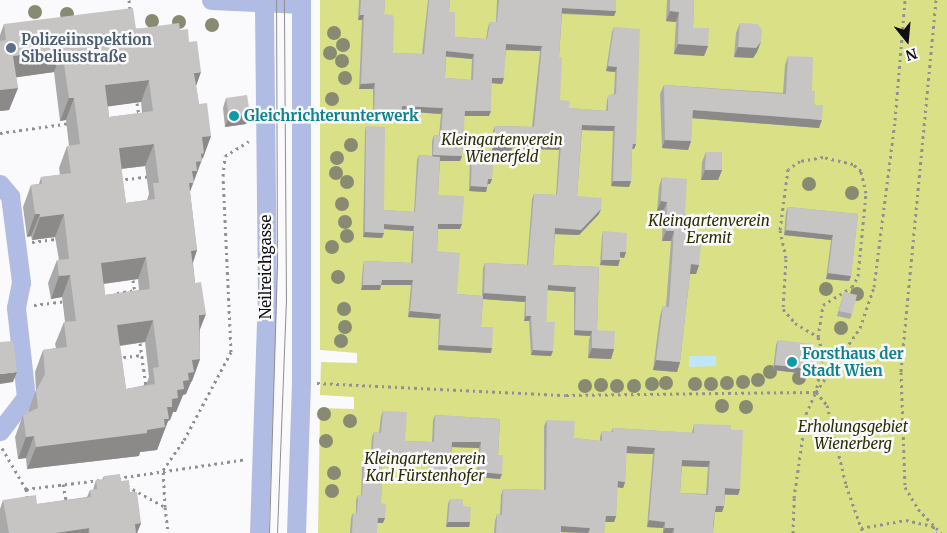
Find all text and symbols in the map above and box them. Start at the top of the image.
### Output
north arrow [882,15,932,65]
place label: Polizeiinspektion Sibeliusstraße [21,30,152,65]
marker: Polizeiinspektion Sibeliusstraße [5,42,17,54]
text: N [903,44,919,65]
place label: Gleichrichterunterwerk [244,107,419,125]
marker: Gleichrichterunterwerk [228,110,240,122]
park label: Kleingartenverein Wienerfeld [441,130,563,165]
park label: Kleingartenverein Eremit [648,211,770,246]
street label: Neilreichgasse [257,215,275,319]
place label: Forsthaus der Stadt Wien [802,344,904,379]
marker: Forsthaus der Stadt Wien [786,356,798,368]
park label: Erholungsgebiet Wienerberg [798,417,908,452]
park label: Kleingartenverein Karl Fürstenhofer [364,449,486,484]

